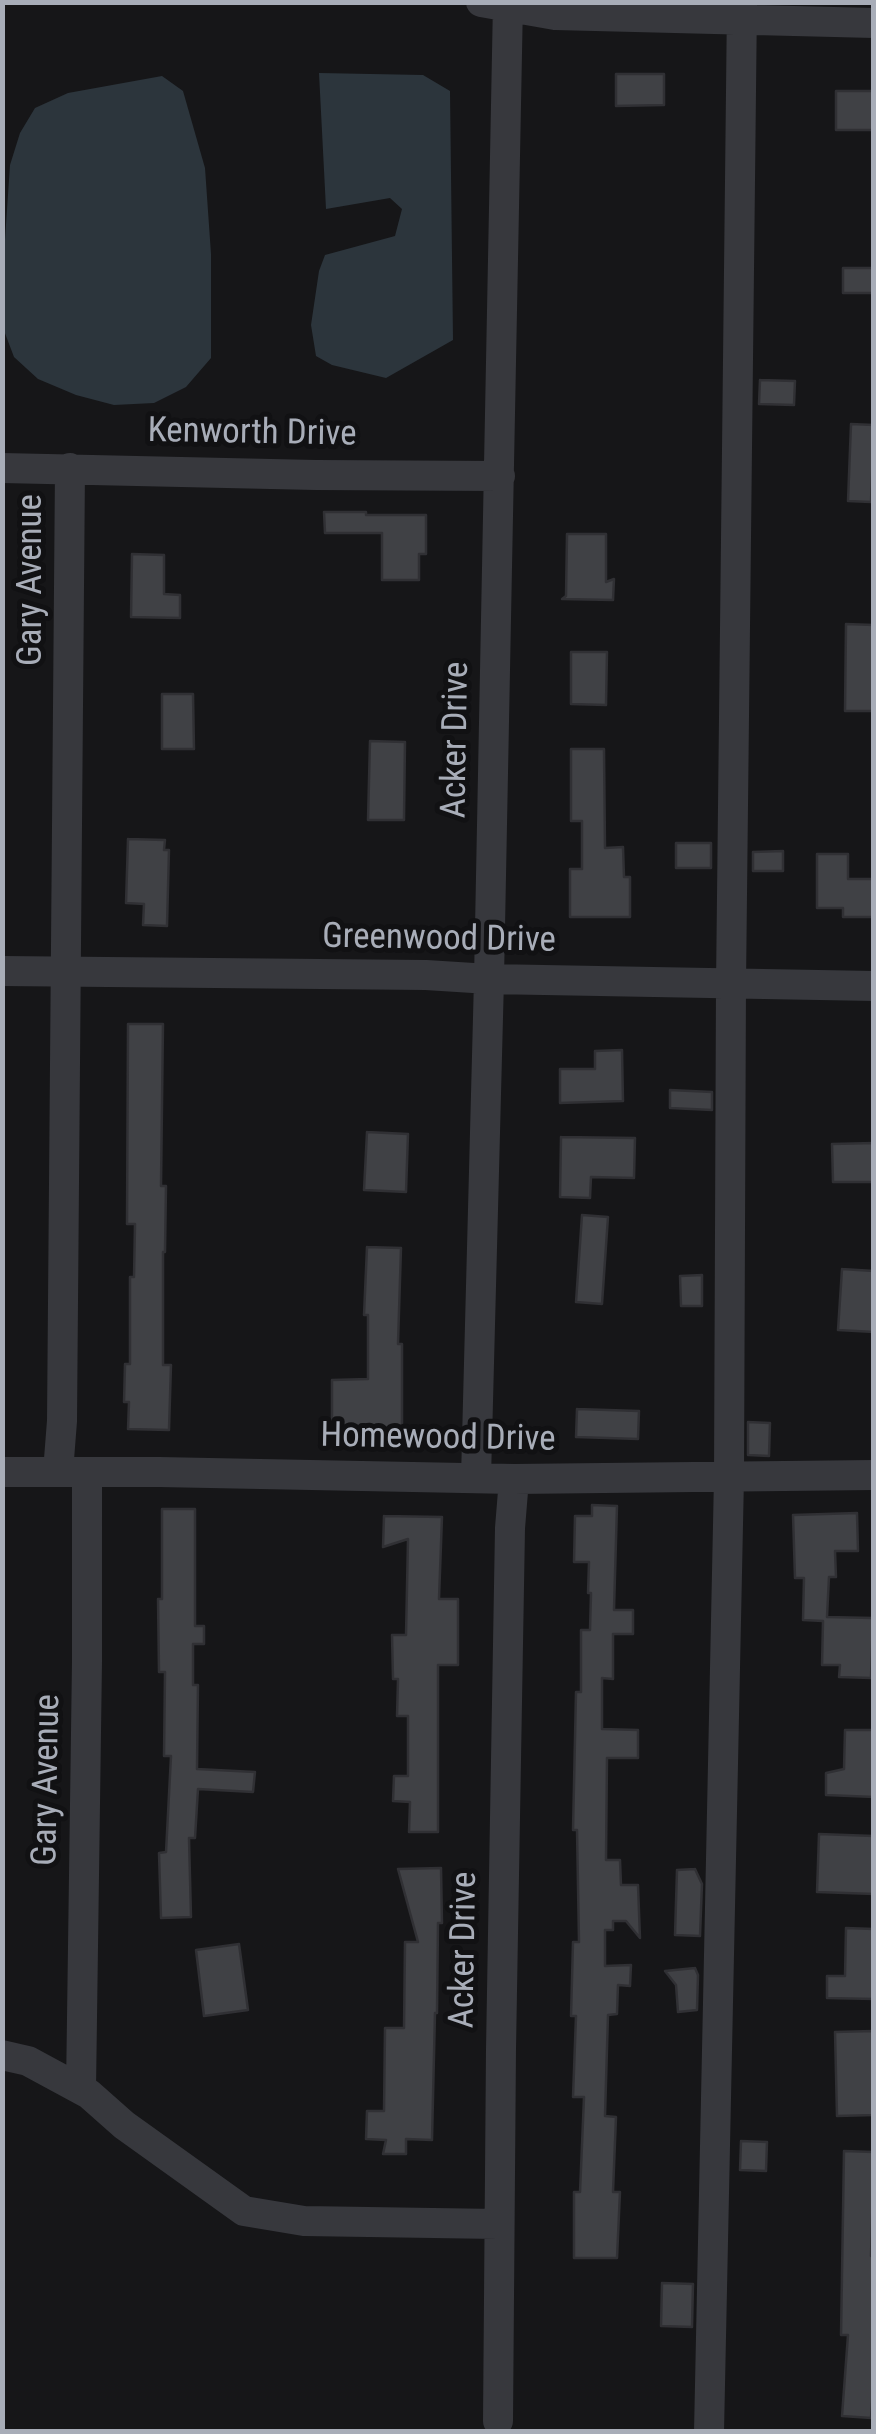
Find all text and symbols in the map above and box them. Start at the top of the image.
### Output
street label: Kenworth Drive [147,411,357,457]
street label: Gary Avenue [11,494,53,666]
street label: Acker Drive [435,661,479,819]
street label: Greenwood Drive [322,917,556,963]
street label: Homewood Drive [320,1416,556,1462]
street label: Gary Avenue [26,1694,70,1866]
street label: Acker Drive [443,1871,487,2029]

